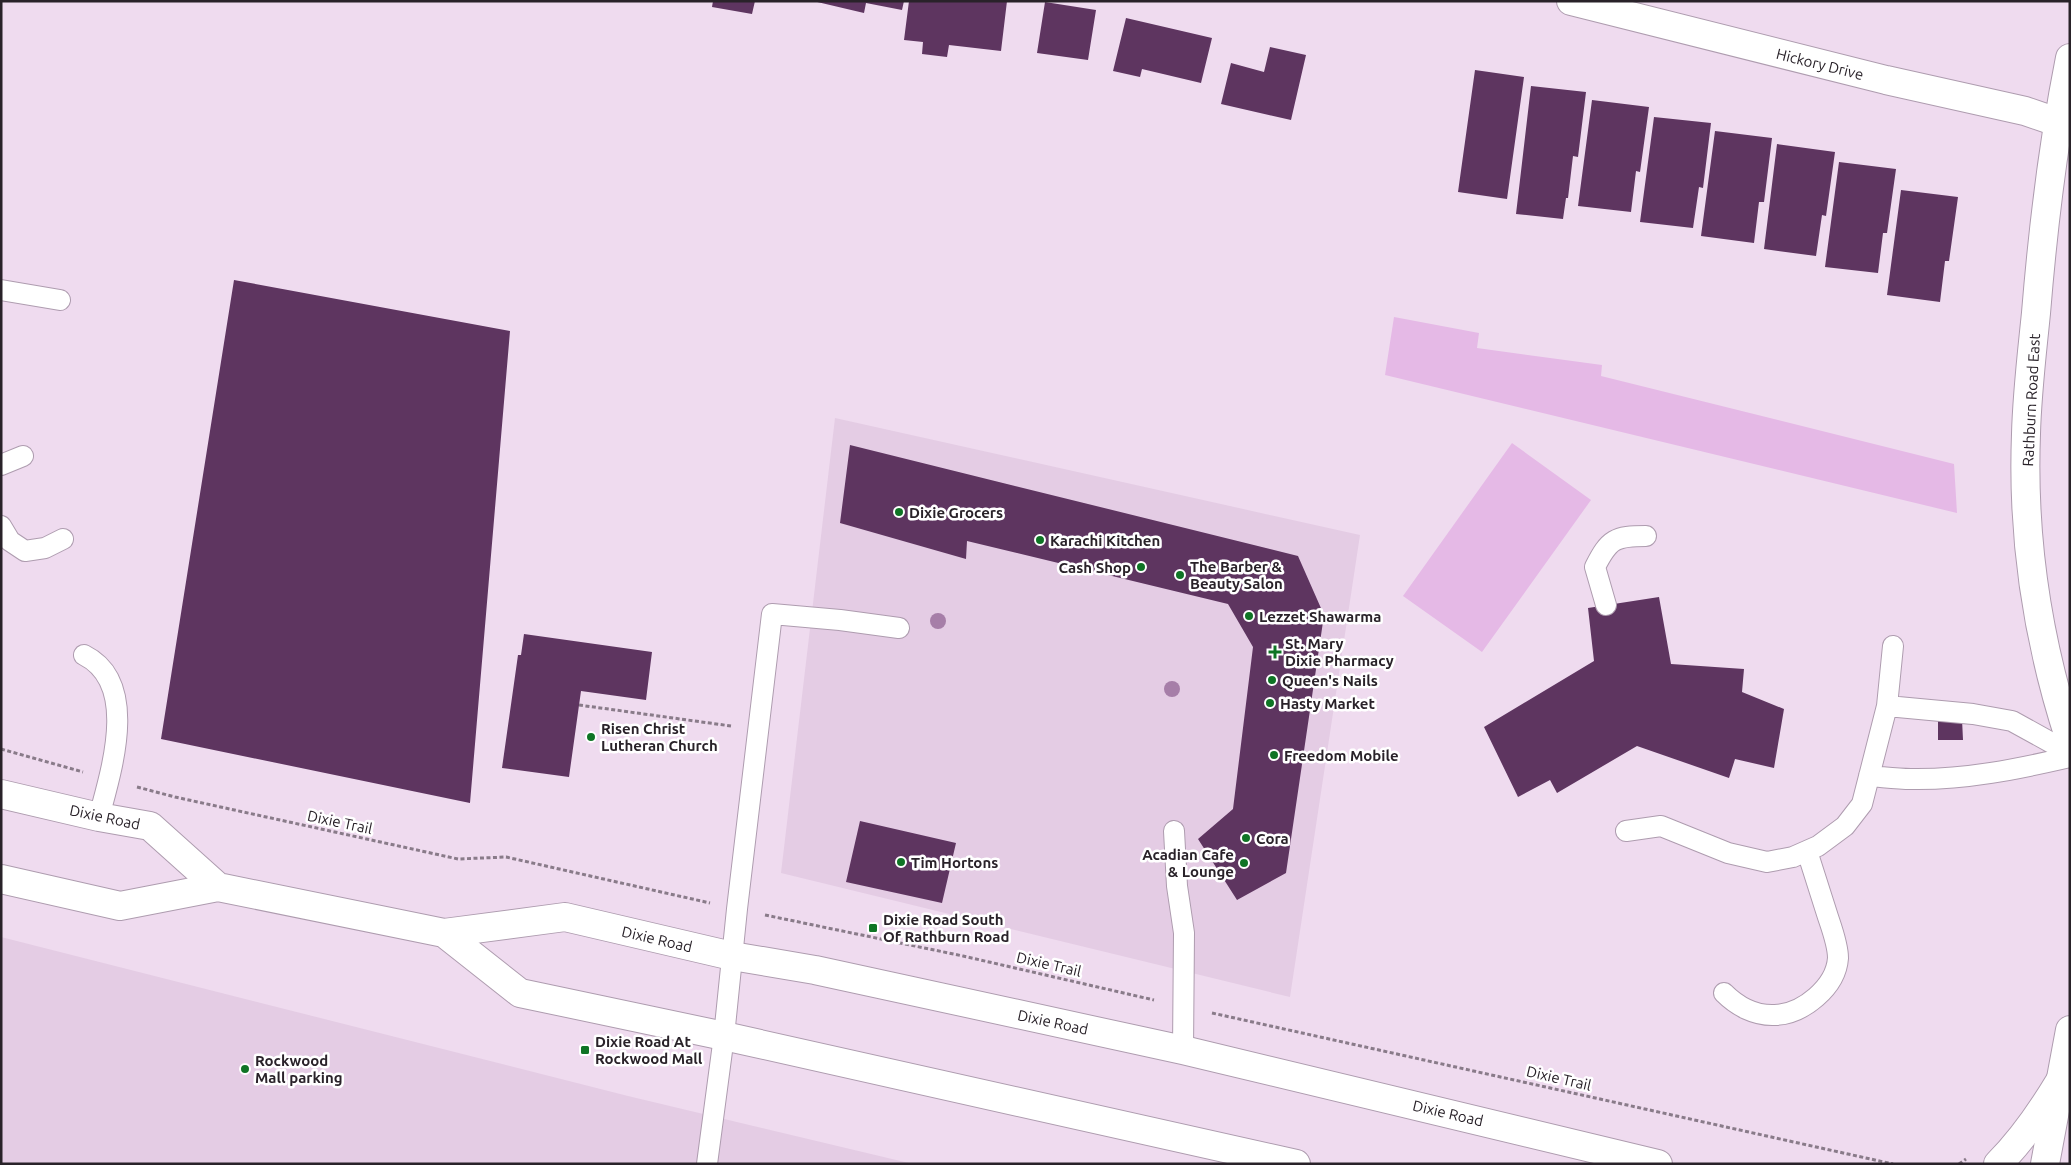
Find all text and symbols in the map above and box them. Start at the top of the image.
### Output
street label: Hickory Drive [1775,45,1865,83]
street label: Rathburn Road East [2019,333,2043,467]
place label: Dixie Grocers [909,504,1003,521]
marker: Dixie Grocers [893,506,905,518]
place label: Karachi Kitchen [1050,532,1160,549]
marker: Karachi Kitchen [1034,534,1046,546]
place label: The Barber & Beauty Salon [1190,558,1283,592]
place label: Cash Shop [1058,559,1131,576]
marker: Cash Shop [1135,561,1147,573]
marker: The Barber & Beauty Salon [1174,569,1186,581]
place label: Lezzet Shawarma [1259,608,1381,625]
marker: Lezzet Shawarma [1243,610,1255,622]
place label: St. Mary Dixie Pharmacy [1285,635,1394,669]
marker: St. Mary Dixie Pharmacy [1269,646,1281,658]
place label: Queen's Nails [1282,672,1378,689]
marker: Queen's Nails [1266,674,1278,686]
place label: Hasty Market [1280,695,1375,712]
marker: Hasty Market [1264,697,1276,709]
place label: Risen Christ Lutheran Church [601,720,718,754]
marker: Risen Christ Lutheran Church [585,731,597,743]
place label: Freedom Mobile [1284,747,1399,764]
marker: Freedom Mobile [1268,749,1280,761]
street label: Dixie Road [68,801,142,833]
street label: Dixie Trail [306,807,374,837]
place label: Cora [1256,830,1289,847]
marker: Cora [1240,832,1252,844]
place label: Acadian Cafe & Lounge [1142,846,1234,880]
place label: Tim Hortons [911,854,998,871]
marker: Tim Hortons [895,856,907,868]
marker: Acadian Cafe & Lounge [1238,857,1250,869]
place label: Dixie Road South Of Rathburn Road [883,911,1009,945]
marker: Dixie Road South Of Rathburn Road [867,922,879,934]
street label: Dixie Road [620,923,694,955]
street label: Dixie Trail [1015,948,1083,980]
street label: Dixie Road [1016,1006,1090,1038]
place label: Dixie Road At Rockwood Mall [595,1033,703,1067]
marker: Dixie Road At Rockwood Mall [579,1044,591,1056]
place label: Rockwood Mall parking [255,1052,343,1086]
street label: Dixie Trail [1525,1062,1593,1094]
marker: Rockwood Mall parking [239,1063,251,1075]
street label: Dixie Road [1411,1097,1485,1129]

